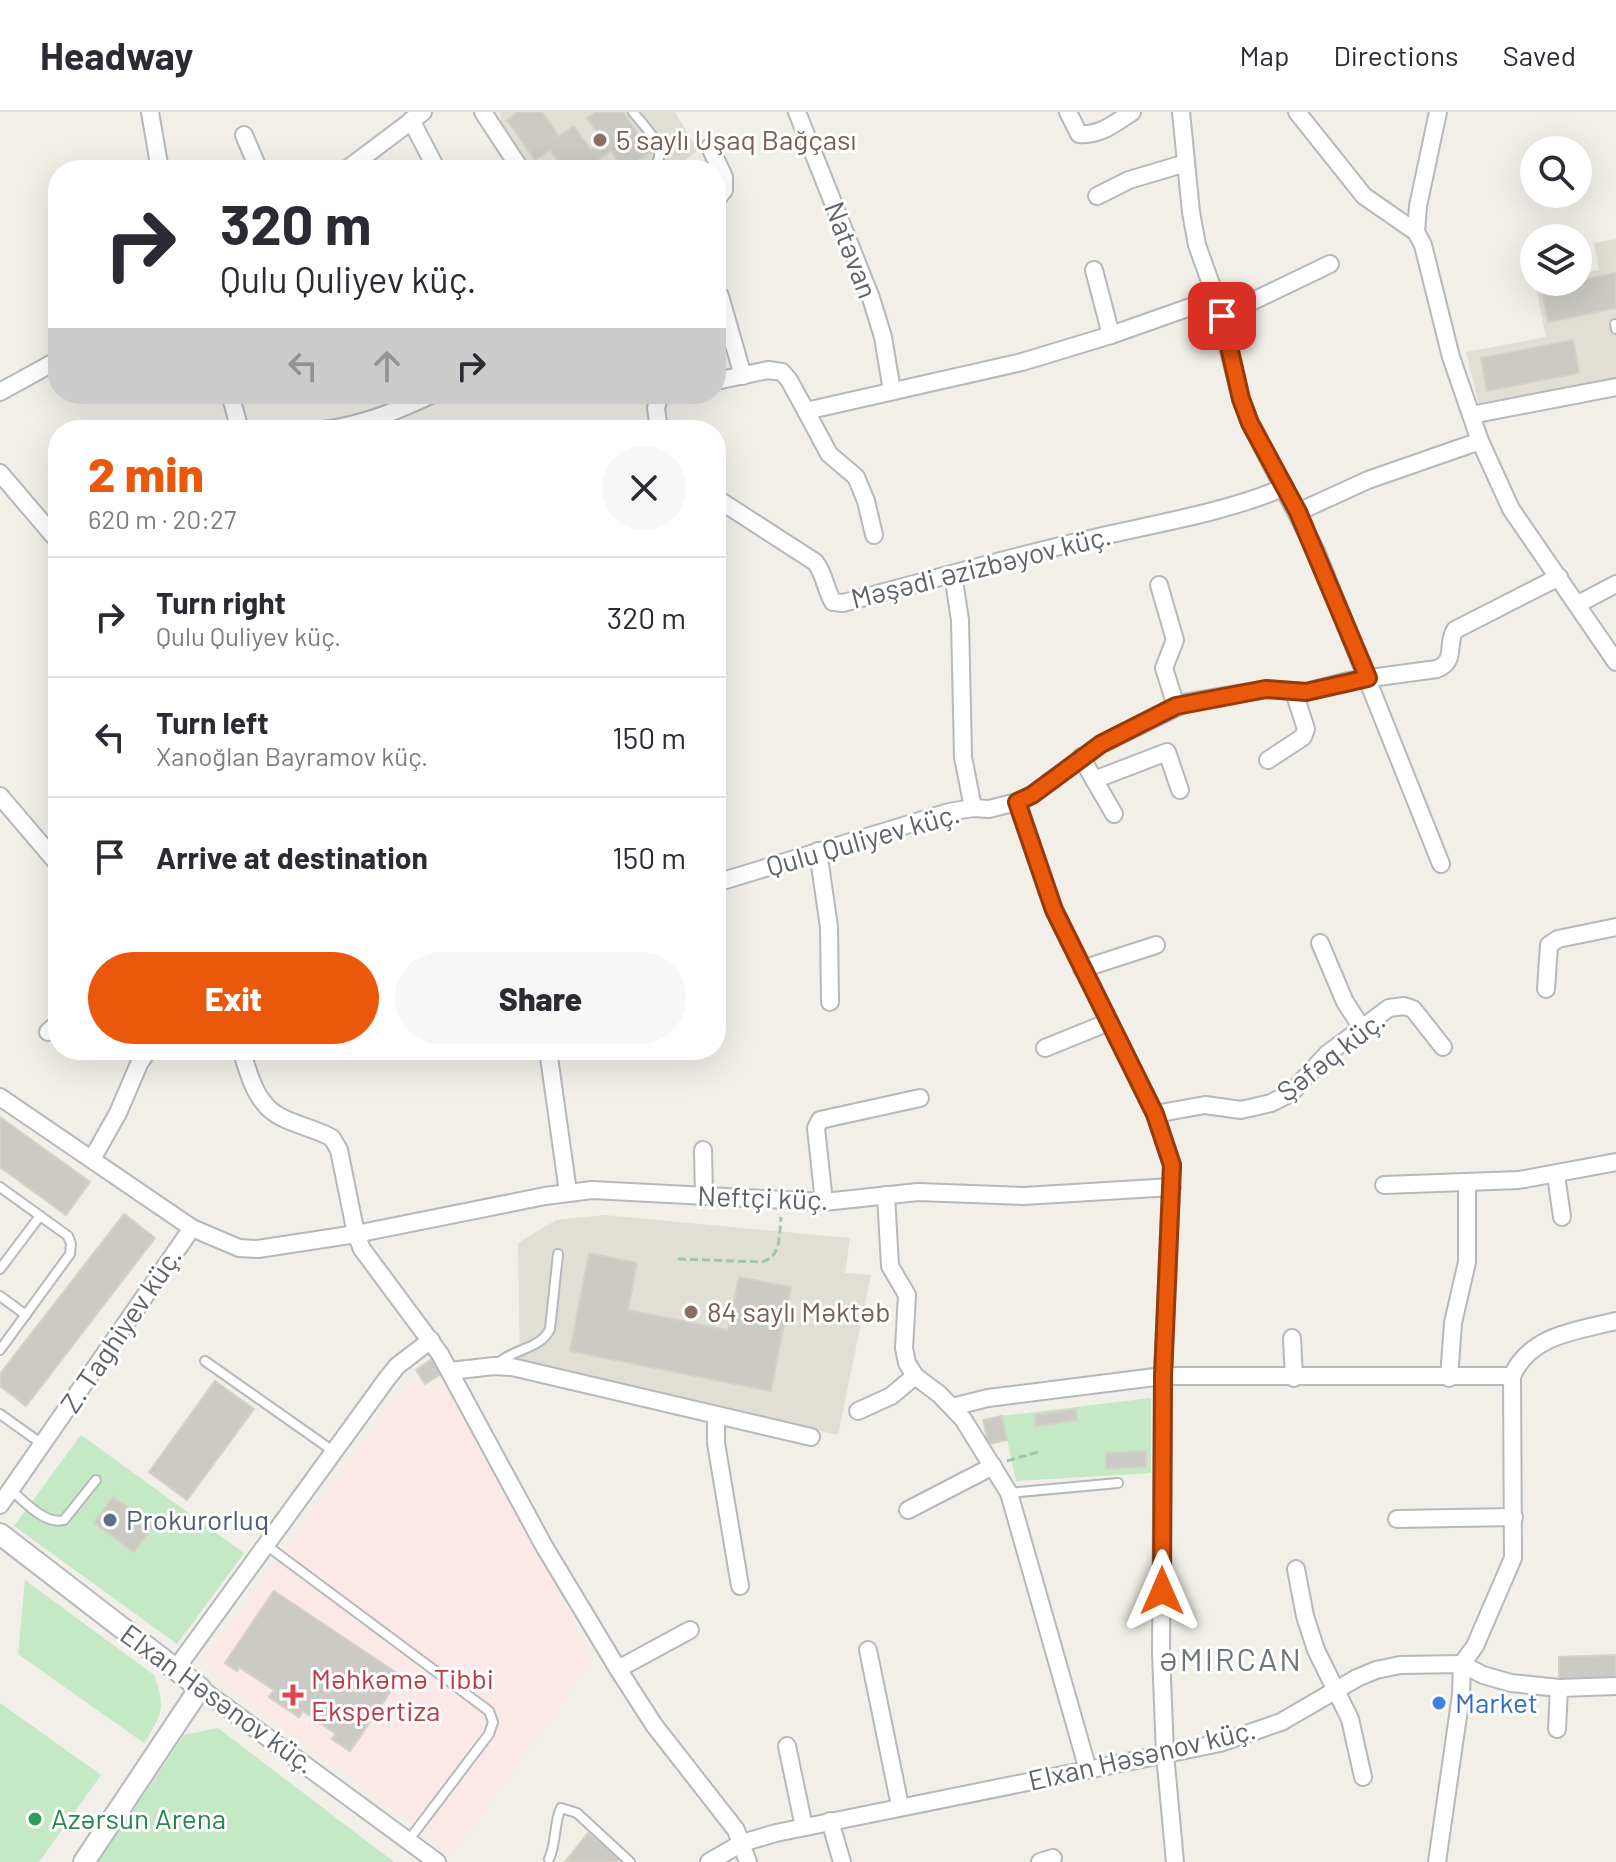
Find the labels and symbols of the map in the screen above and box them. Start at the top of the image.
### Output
place label: 5 saylı Uşaq Bağçası [616,122,857,156]
marker: 5 saylı Uşaq Bağçası [591,131,609,149]
street label: Natəvan [818,197,886,303]
pin [1188,282,1256,350]
street label: Məşədi Əzizbəyov küç. [847,517,1114,615]
street label: Qulu Quliyev küç. [762,795,963,883]
street label: Şəfəq küç. [1270,1002,1391,1108]
street label: Neftçi küç. [697,1178,829,1216]
street label: Z. Taghiyev küç. [52,1240,188,1419]
place label: 84 saylı Məktəb [707,1294,891,1328]
marker: 84 saylı Məktəb [682,1303,700,1321]
place label: Prokurorluq [126,1502,269,1536]
marker: Prokurorluq [101,1511,119,1529]
position arrow [1120,1549,1204,1633]
street label: Elxan Həsənov küç. [115,1616,323,1780]
district label: ƏMIRCAN [1159,1639,1303,1677]
place label: Məhkəmə Tibbi Ekspertiza [311,1661,494,1727]
marker: Məhkəmə Tibbi Ekspertiza [282,1684,304,1706]
place label: Market [1455,1685,1538,1719]
marker: Market [1430,1694,1448,1712]
street label: Elxan Həsənov küç. [1025,1711,1259,1797]
place label: Azərsun Arena [51,1801,226,1835]
marker: Azərsun Arena [26,1810,44,1828]

